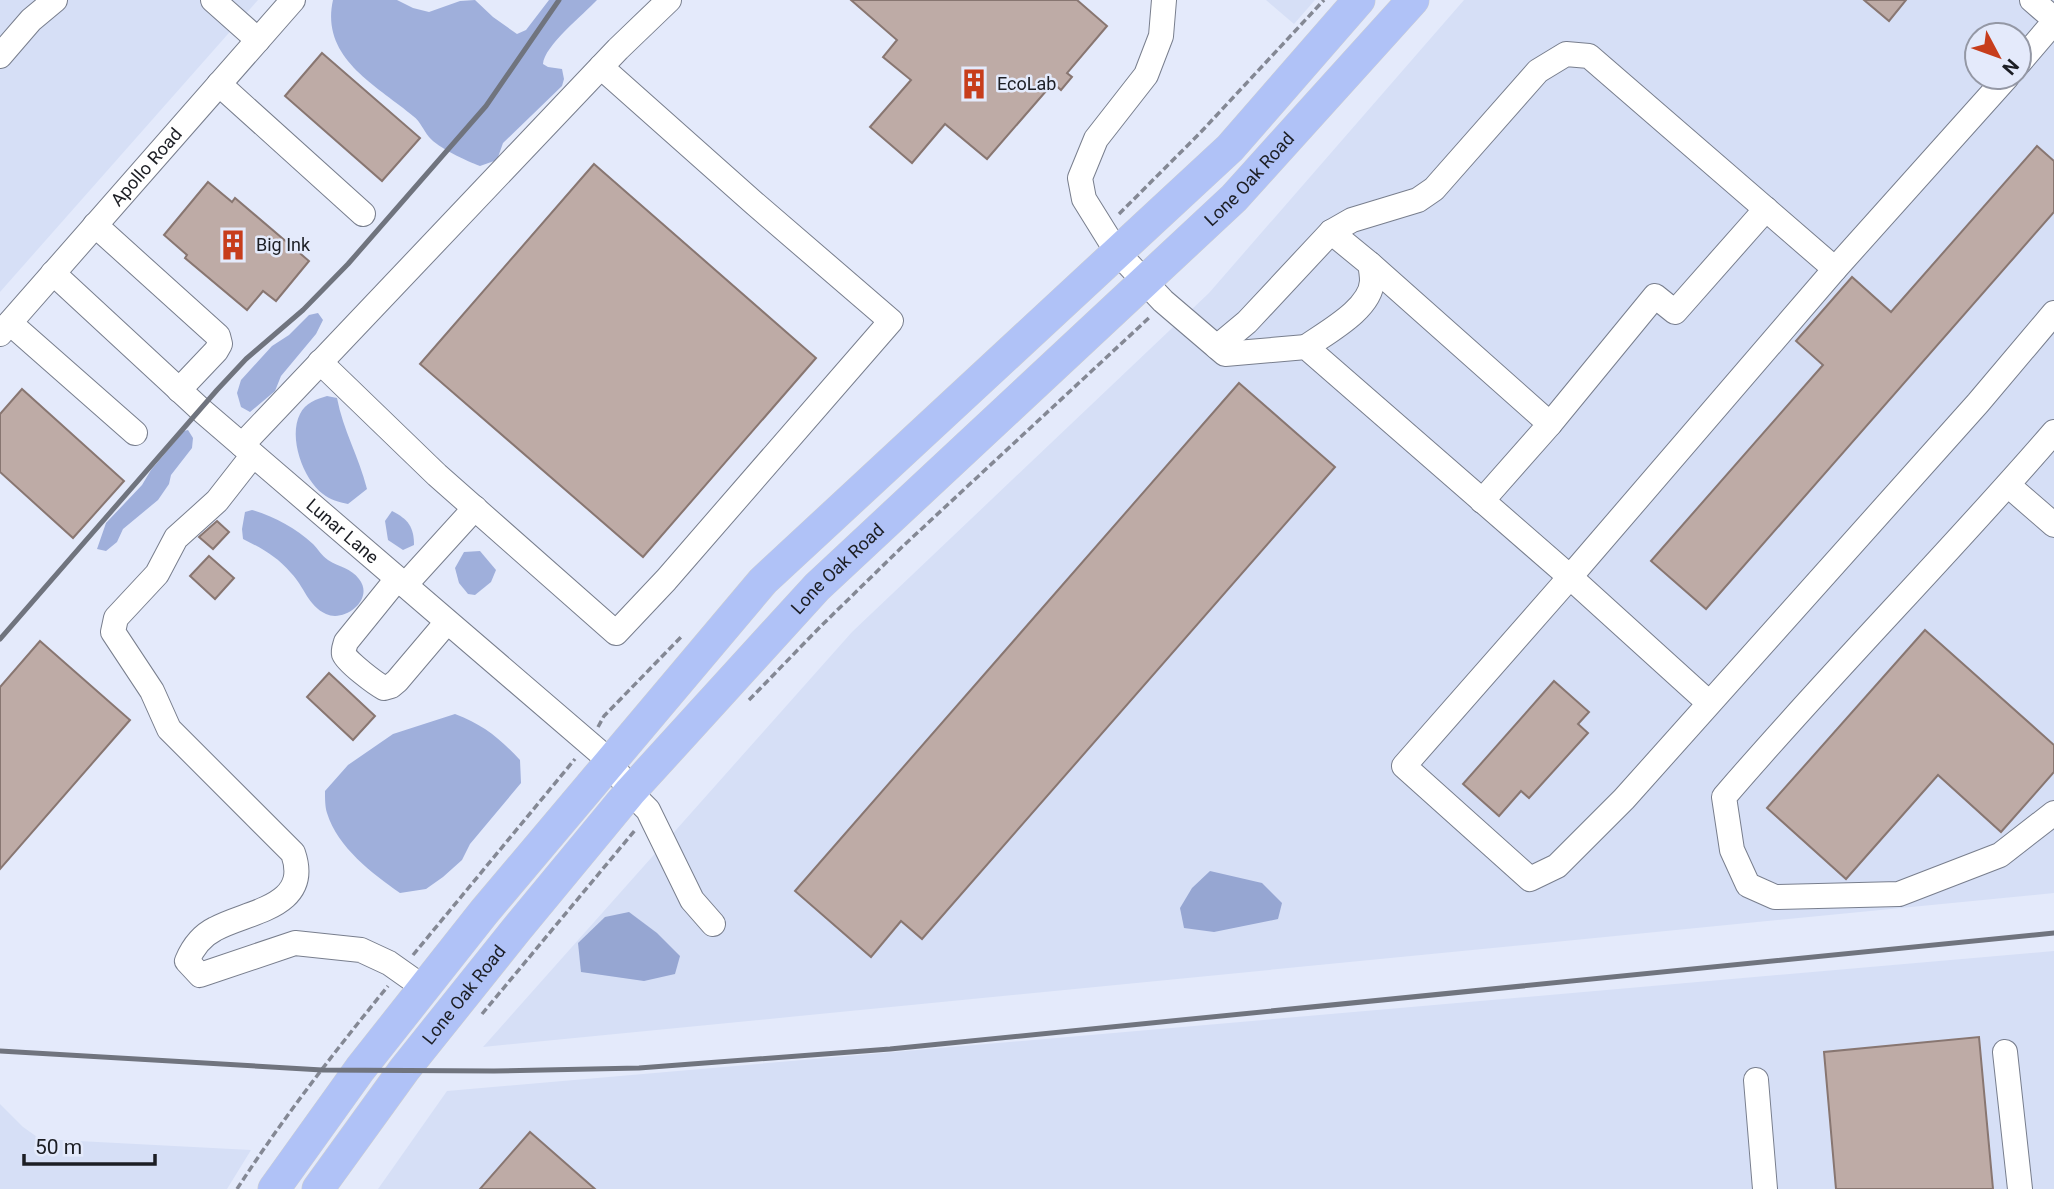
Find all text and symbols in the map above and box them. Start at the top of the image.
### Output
north arrow [1963,21,2033,91]
text: N [1997,54,2024,79]
building icon: EcoLab [957,67,991,101]
place label: EcoLab [997,73,1056,94]
street label: Apollo Road [106,123,186,210]
street label: Lone Oak Road [1200,128,1298,230]
building icon: Big Ink [216,228,250,262]
place label: Big Ink [256,234,311,255]
street label: Lunar Lane [302,494,383,568]
street label: Lone Oak Road [787,519,888,618]
street label: Lone Oak Road [418,941,510,1048]
scale bar [24,1122,156,1166]
text: 50 m [35,1135,82,1159]

